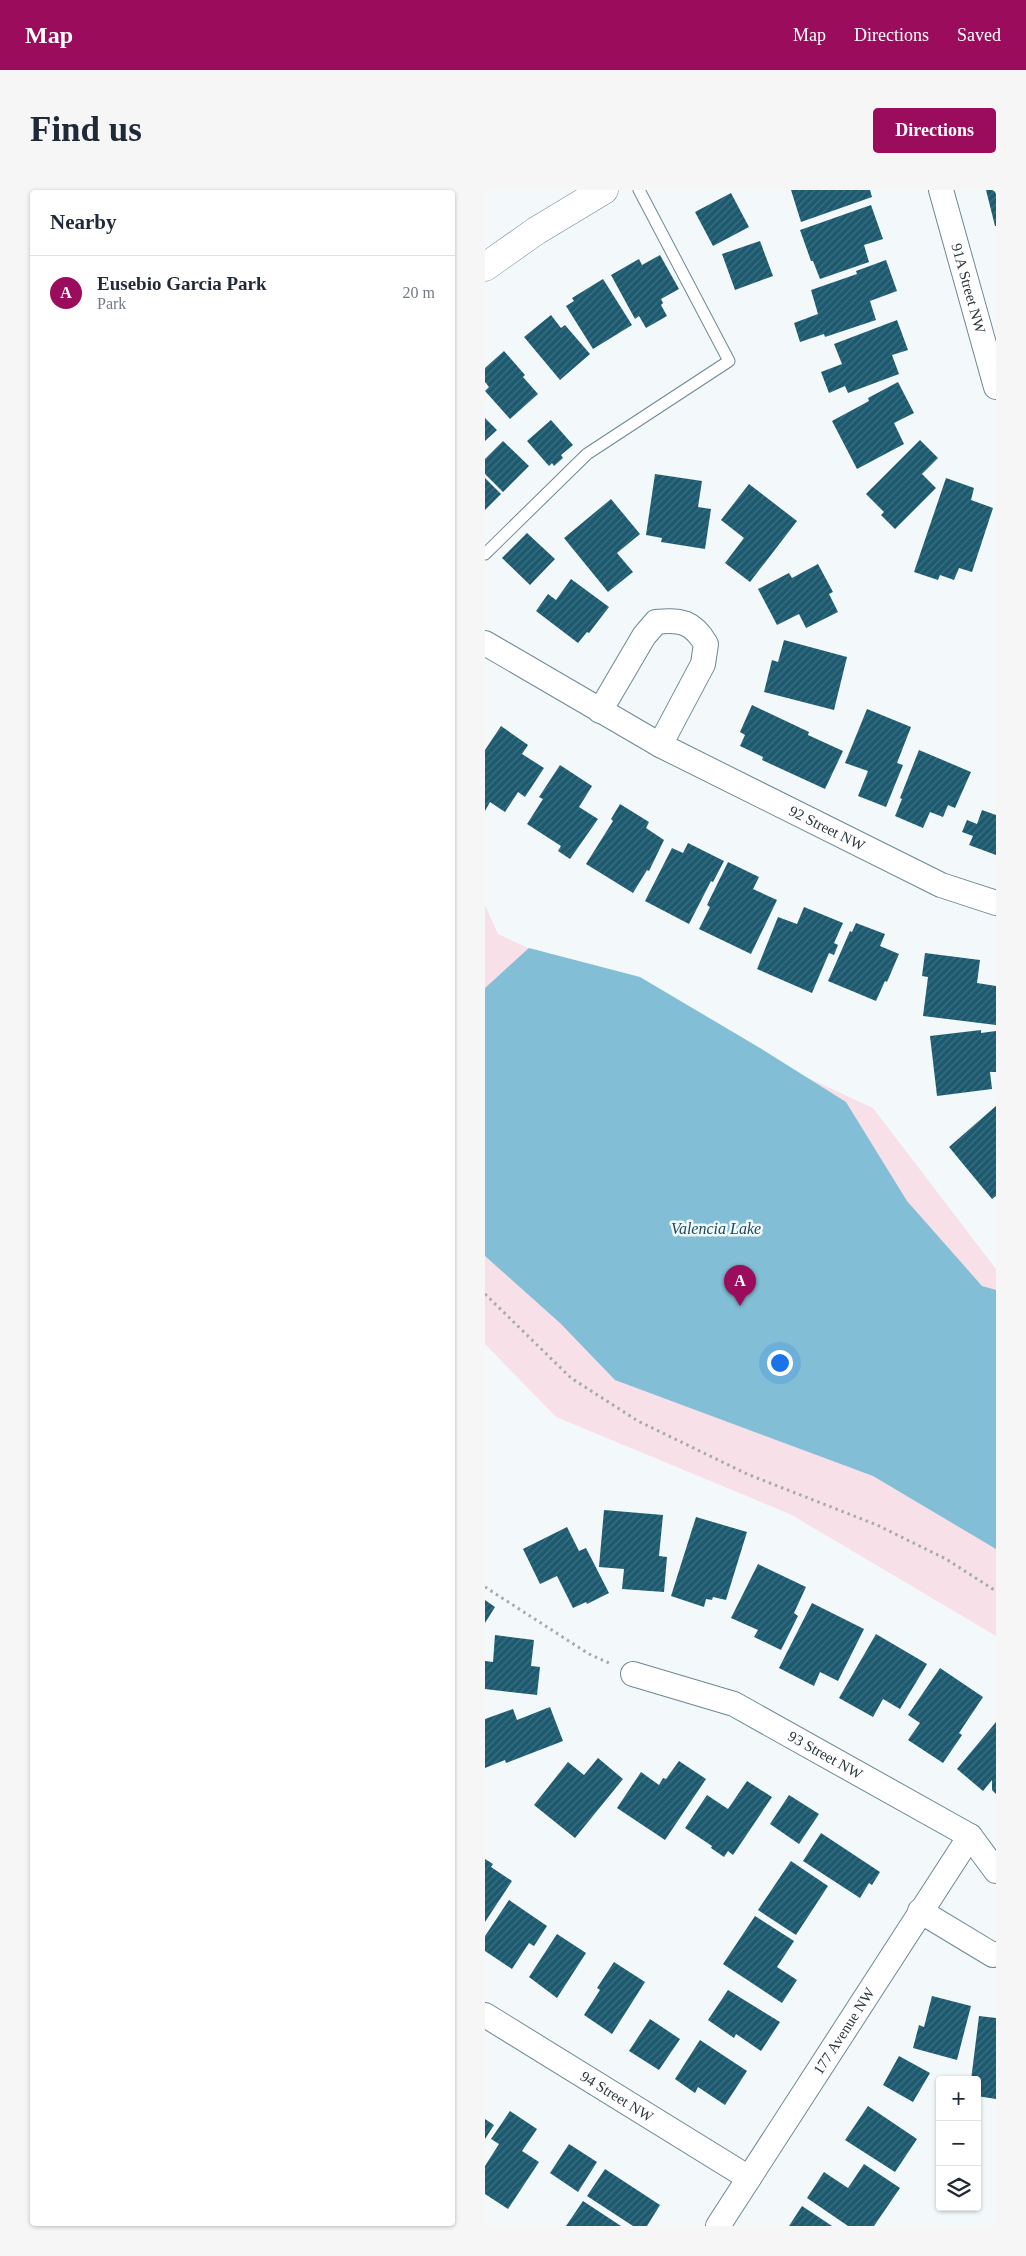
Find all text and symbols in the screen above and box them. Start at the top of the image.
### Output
text: Map [25,22,73,48]
text: Map [793,25,826,45]
text: Directions [854,25,929,45]
text: Saved [957,25,1001,45]
button: Directions [873,108,996,153]
text: Find us [30,110,142,149]
text: Nearby [50,210,117,234]
street label: 91A Street NW [948,242,989,336]
text: Eusebio Garcia Park [97,273,267,294]
text: A [60,284,72,301]
text: 20 m [403,284,435,301]
text: Park [97,295,126,312]
street label: 92 Street NW [786,803,868,854]
water label: Valencia Lake [671,1220,761,1237]
pin: A [724,1265,756,1306]
your location [767,1350,793,1376]
street label: 93 Street NW [785,1728,866,1783]
street label: 177 Avenue NW [810,1984,878,2077]
street label: 94 Street NW [578,2068,657,2125]
map controls [936,2076,981,2211]
button: + [936,2076,981,2121]
button: − [936,2121,981,2166]
button: layers [936,2166,981,2211]

